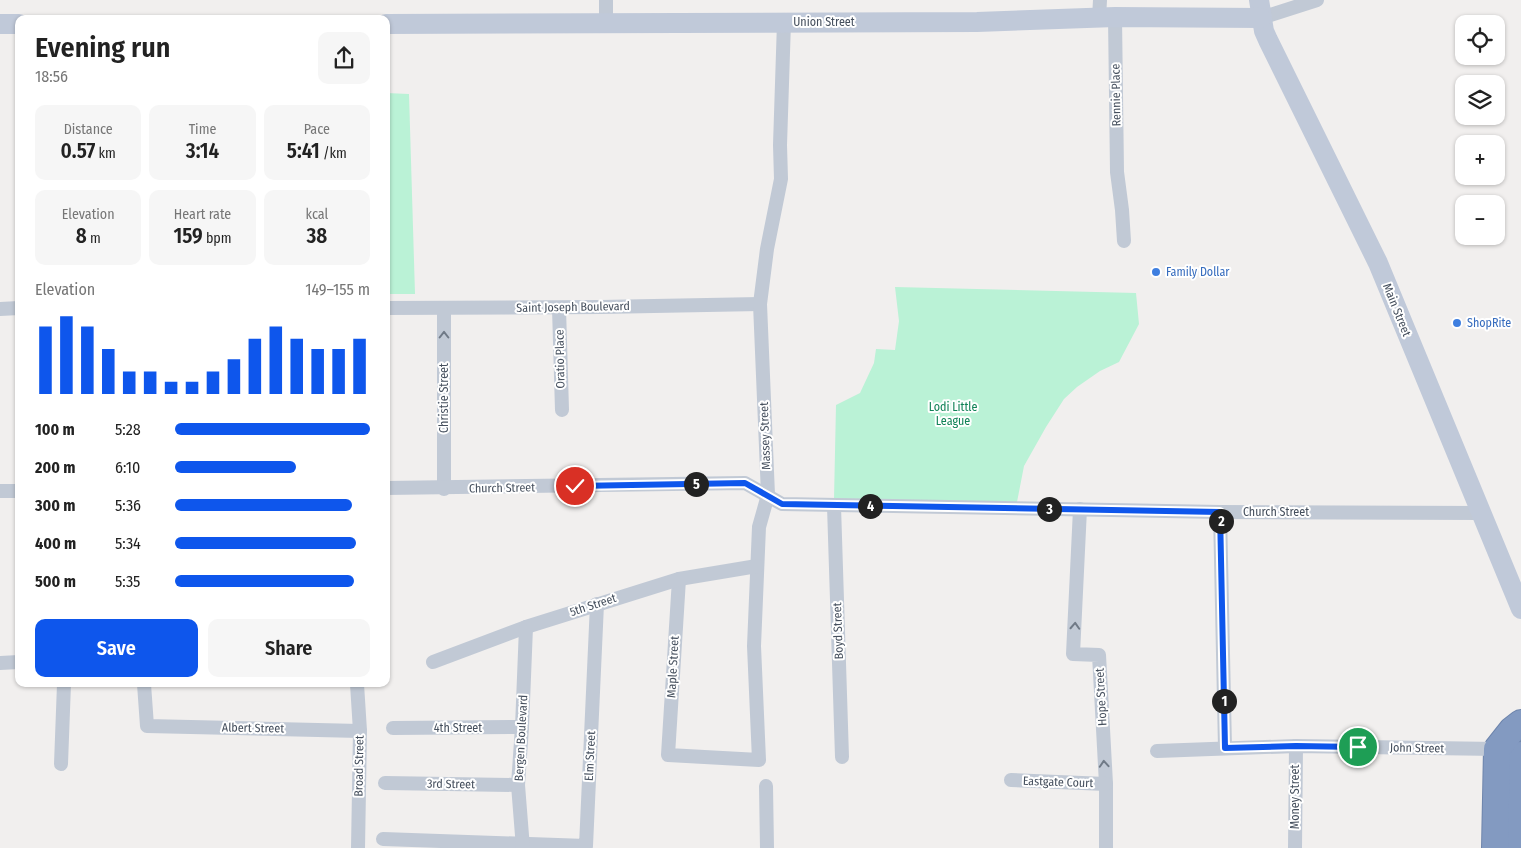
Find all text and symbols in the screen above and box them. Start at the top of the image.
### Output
street label: Union Street [793,15,855,29]
map controls [1455,15,1505,245]
button: locate [1455,15,1505,65]
text: Evening run [35,31,170,64]
button: share [318,32,370,84]
street label: Rennie Place [1108,63,1124,126]
text: 18:56 [35,67,68,86]
button: layers [1455,75,1505,125]
text: Distance [64,121,113,138]
text: Time [189,121,216,138]
text: Pace [304,121,330,138]
button: + [1455,135,1505,185]
text: 0.57 [60,138,95,164]
text: 3:14 [186,138,219,164]
text: 5:41 [287,138,320,164]
text: km [95,145,116,162]
text: /km [320,145,347,162]
button: − [1455,195,1505,245]
text: Elevation [62,206,115,223]
text: Heart rate [174,206,231,223]
text: kcal [305,206,328,223]
text: 8 [76,223,87,249]
text: 159 [173,223,203,249]
text: 38 [306,223,327,249]
text: m [87,230,101,247]
text: bpm [203,230,232,247]
place label: Family Dollar [1166,265,1230,279]
marker: Family Dollar [1150,266,1162,278]
text: Elevation [35,280,95,299]
text: 149–155 m [305,280,370,299]
street label: Main Street [1380,281,1414,339]
street label: Saint Joseph Boulevard [516,299,630,315]
place label: ShopRite [1467,316,1511,330]
marker: ShopRite [1451,317,1463,329]
street label: Oratio Place [552,329,568,389]
one-way arrow [439,331,449,338]
street label: Christie Street [437,363,451,433]
park label: Lodi Little League [929,400,977,428]
street label: Massey Street [757,402,773,470]
text: 100 m [35,420,75,439]
text: 5:28 [115,420,141,439]
text: 200 m [35,458,75,477]
text: 6:10 [115,458,140,477]
pin [554,465,596,507]
icon: check [561,472,589,500]
pin: 5 [684,472,708,496]
text: 5 [693,476,700,493]
street label: Church Street [469,480,535,496]
pin: 4 [858,494,882,518]
text: 300 m [35,496,76,515]
text: 5:36 [115,496,141,515]
pin: 3 [1036,496,1062,522]
text: 4 [867,498,874,515]
text: 3 [1046,501,1053,518]
street label: Church Street [1243,505,1309,519]
pin: 2 [1208,508,1234,534]
text: 2 [1218,513,1225,530]
text: 400 m [35,534,76,553]
text: 5:34 [115,534,141,553]
text: 500 m [35,572,76,591]
text: 5:35 [115,572,140,591]
street label: 5th Street [568,591,618,619]
street label: Boyd Street [830,602,846,660]
button: Save [35,619,198,677]
button: Share [208,619,370,677]
one-way arrow [1069,622,1080,630]
street label: Maple Street [664,636,682,698]
street label: Hope Street [1092,667,1110,726]
pin: 1 [1212,688,1236,714]
text: 1 [1222,693,1227,710]
street label: Bergen Boulevard [512,694,530,782]
street label: Albert Street [222,720,284,736]
street label: 4th Street [434,721,482,735]
pin [1337,726,1379,768]
street label: Elm Street [582,730,598,781]
icon: arrive [1344,733,1372,761]
street label: Broad Street [351,735,367,797]
street label: John Street [1390,741,1444,755]
one-way arrow [1099,760,1110,768]
street label: Money Street [1288,765,1302,829]
street label: Eastgate Court [1023,774,1094,790]
street label: 3rd Street [427,777,475,791]

